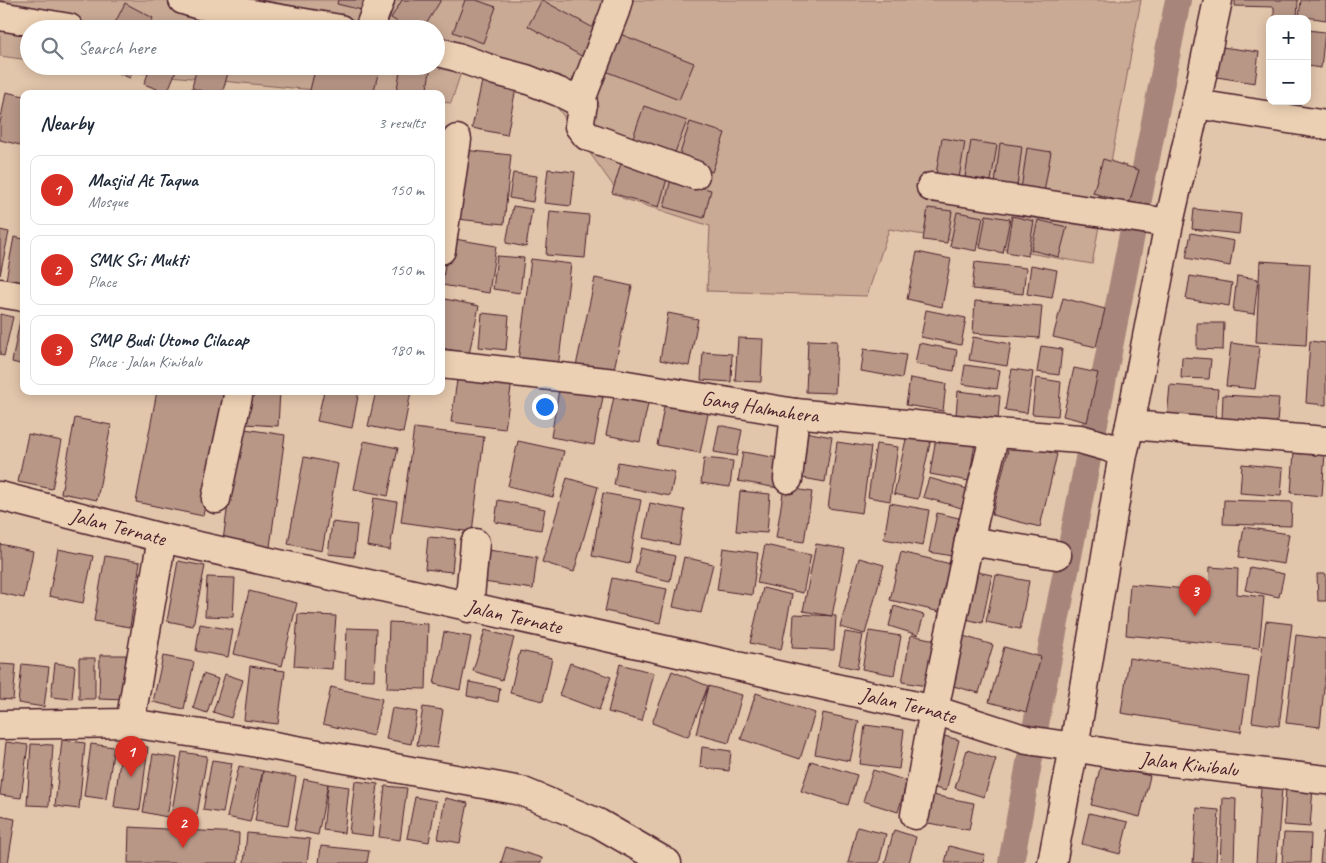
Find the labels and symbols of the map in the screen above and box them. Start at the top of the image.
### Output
street label: Gang Halmahera [700,385,821,428]
your location [532,394,558,420]
street label: Jalan Ternate [67,502,170,552]
pin: 3 [1179,575,1211,616]
street label: Jalan Ternate [463,593,565,640]
street label: Jalan Ternate [857,681,960,730]
pin: 1 [115,736,147,777]
street label: Jalan Kinibalu [1138,745,1241,783]
pin: 2 [167,807,199,848]

